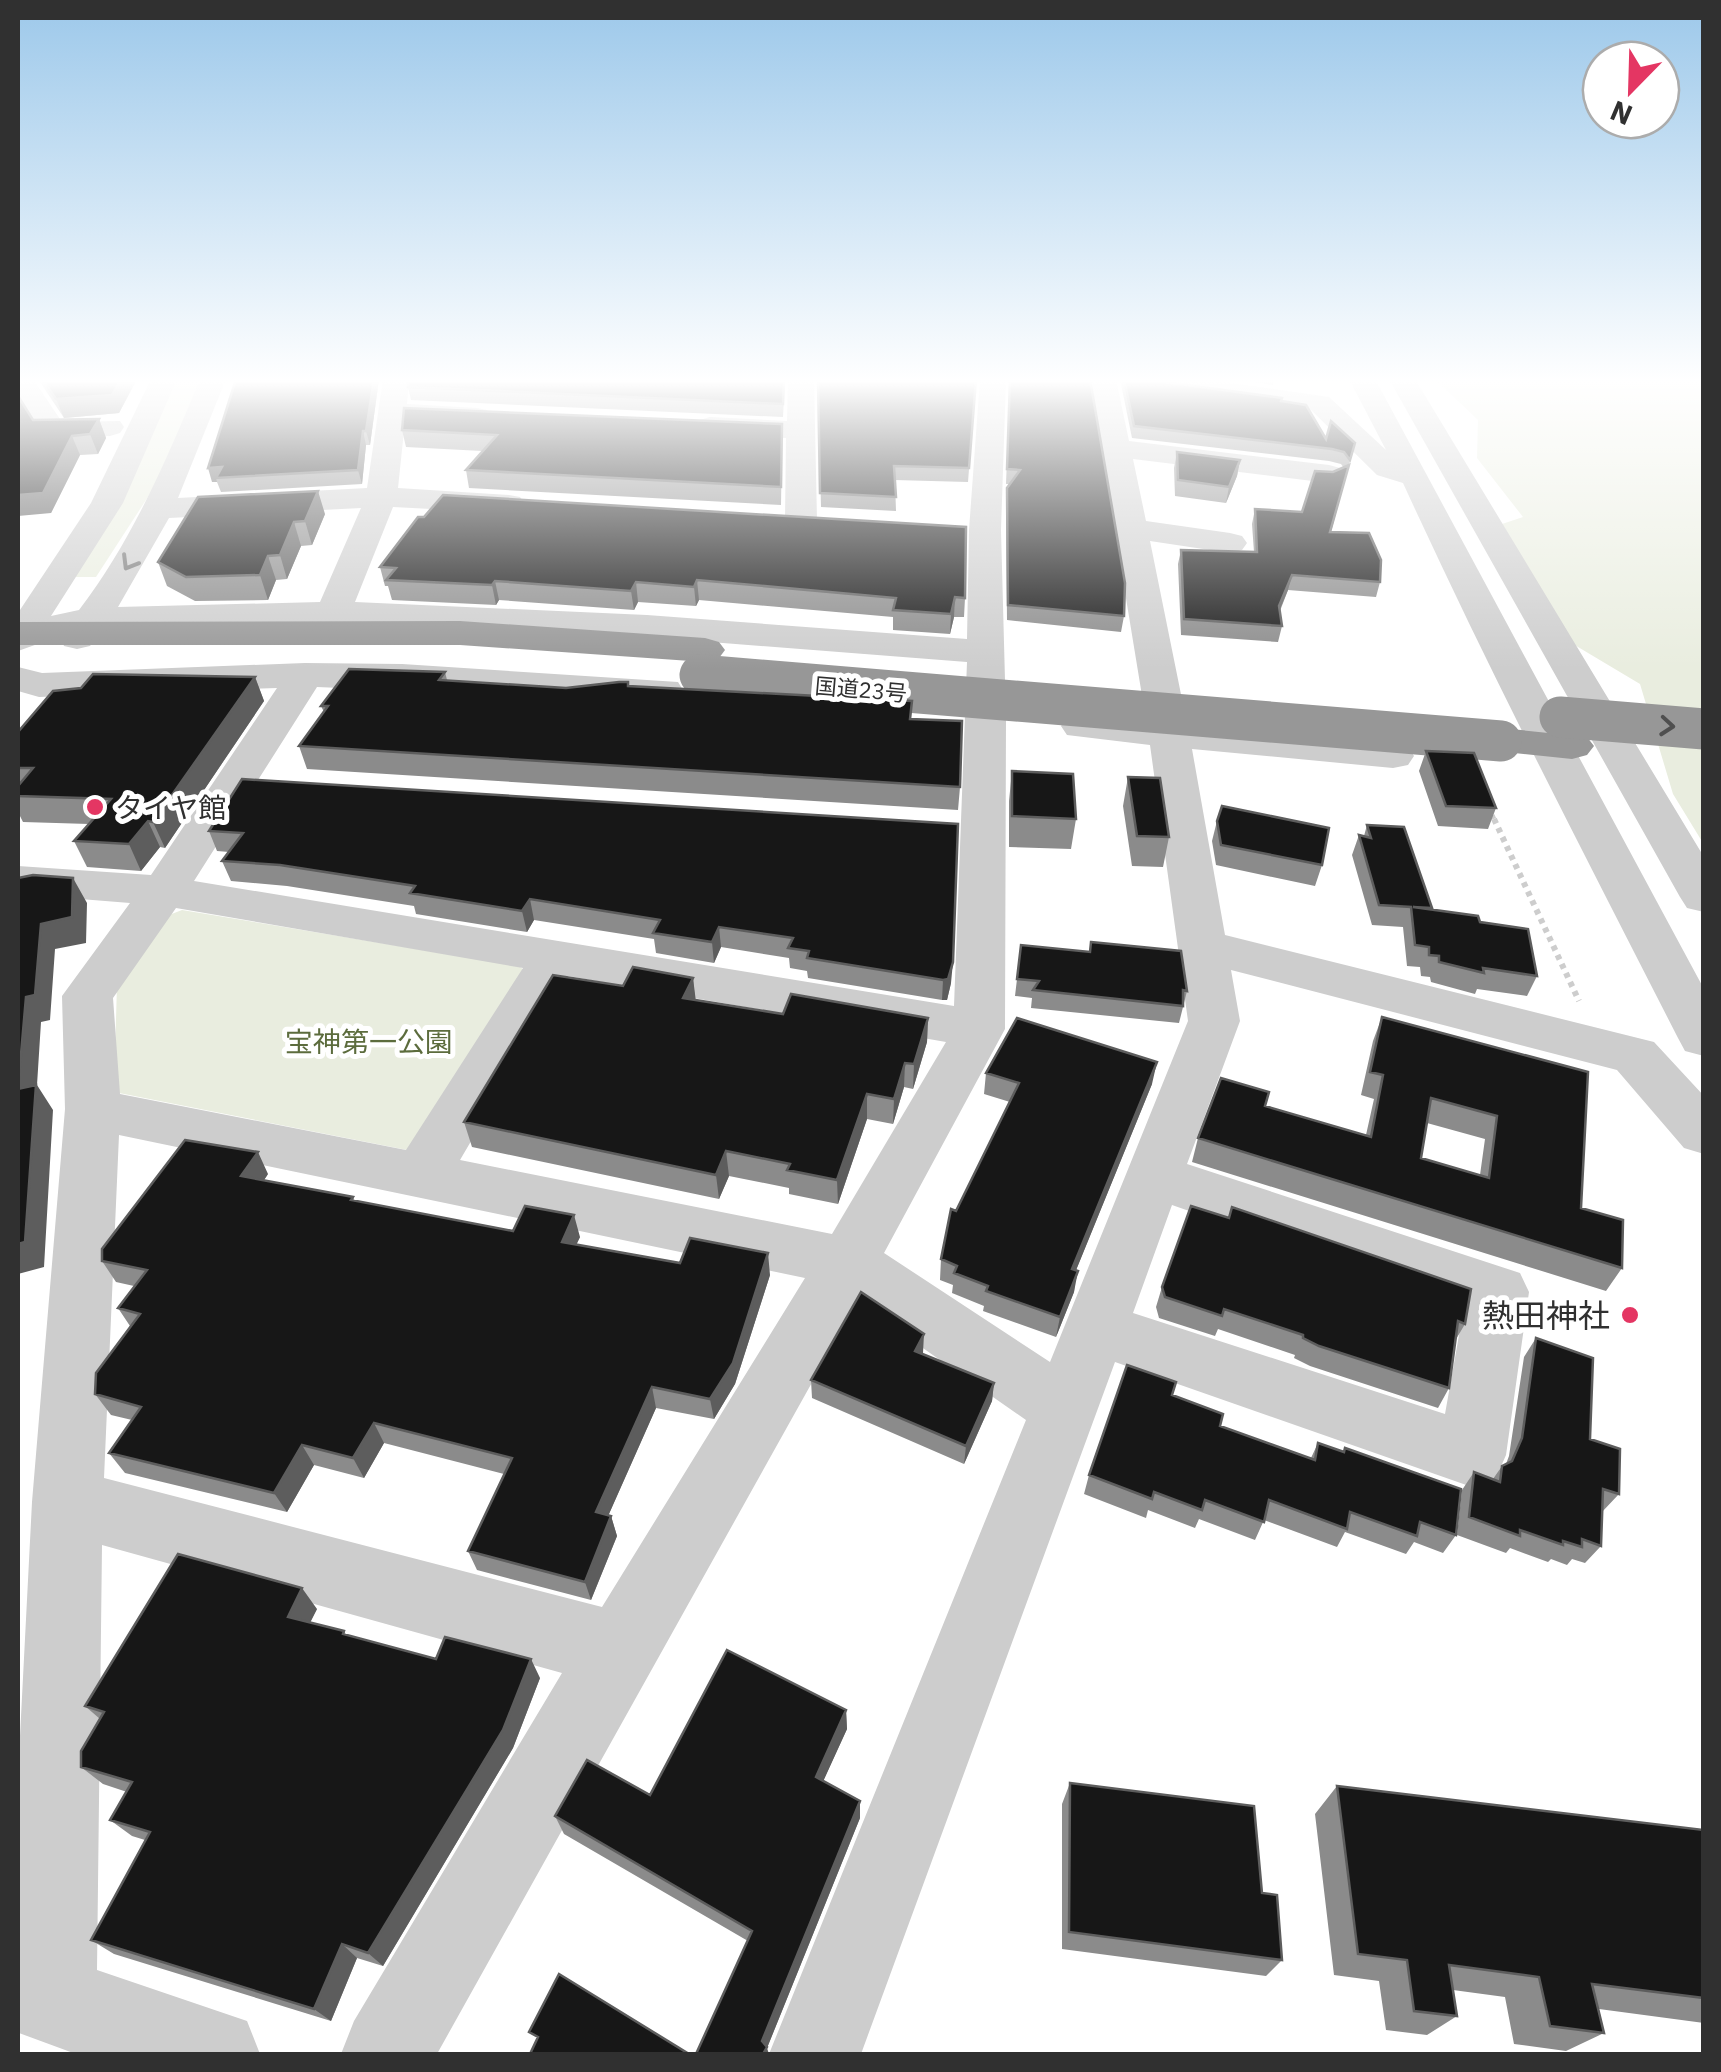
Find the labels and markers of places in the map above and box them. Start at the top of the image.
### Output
place label: タイヤ館 [115,789,226,826]
marker: タイヤ館 [84,796,106,818]
place label: 熱田神社 [1482,1294,1610,1336]
marker: 熱田神社 [1619,1304,1641,1326]

